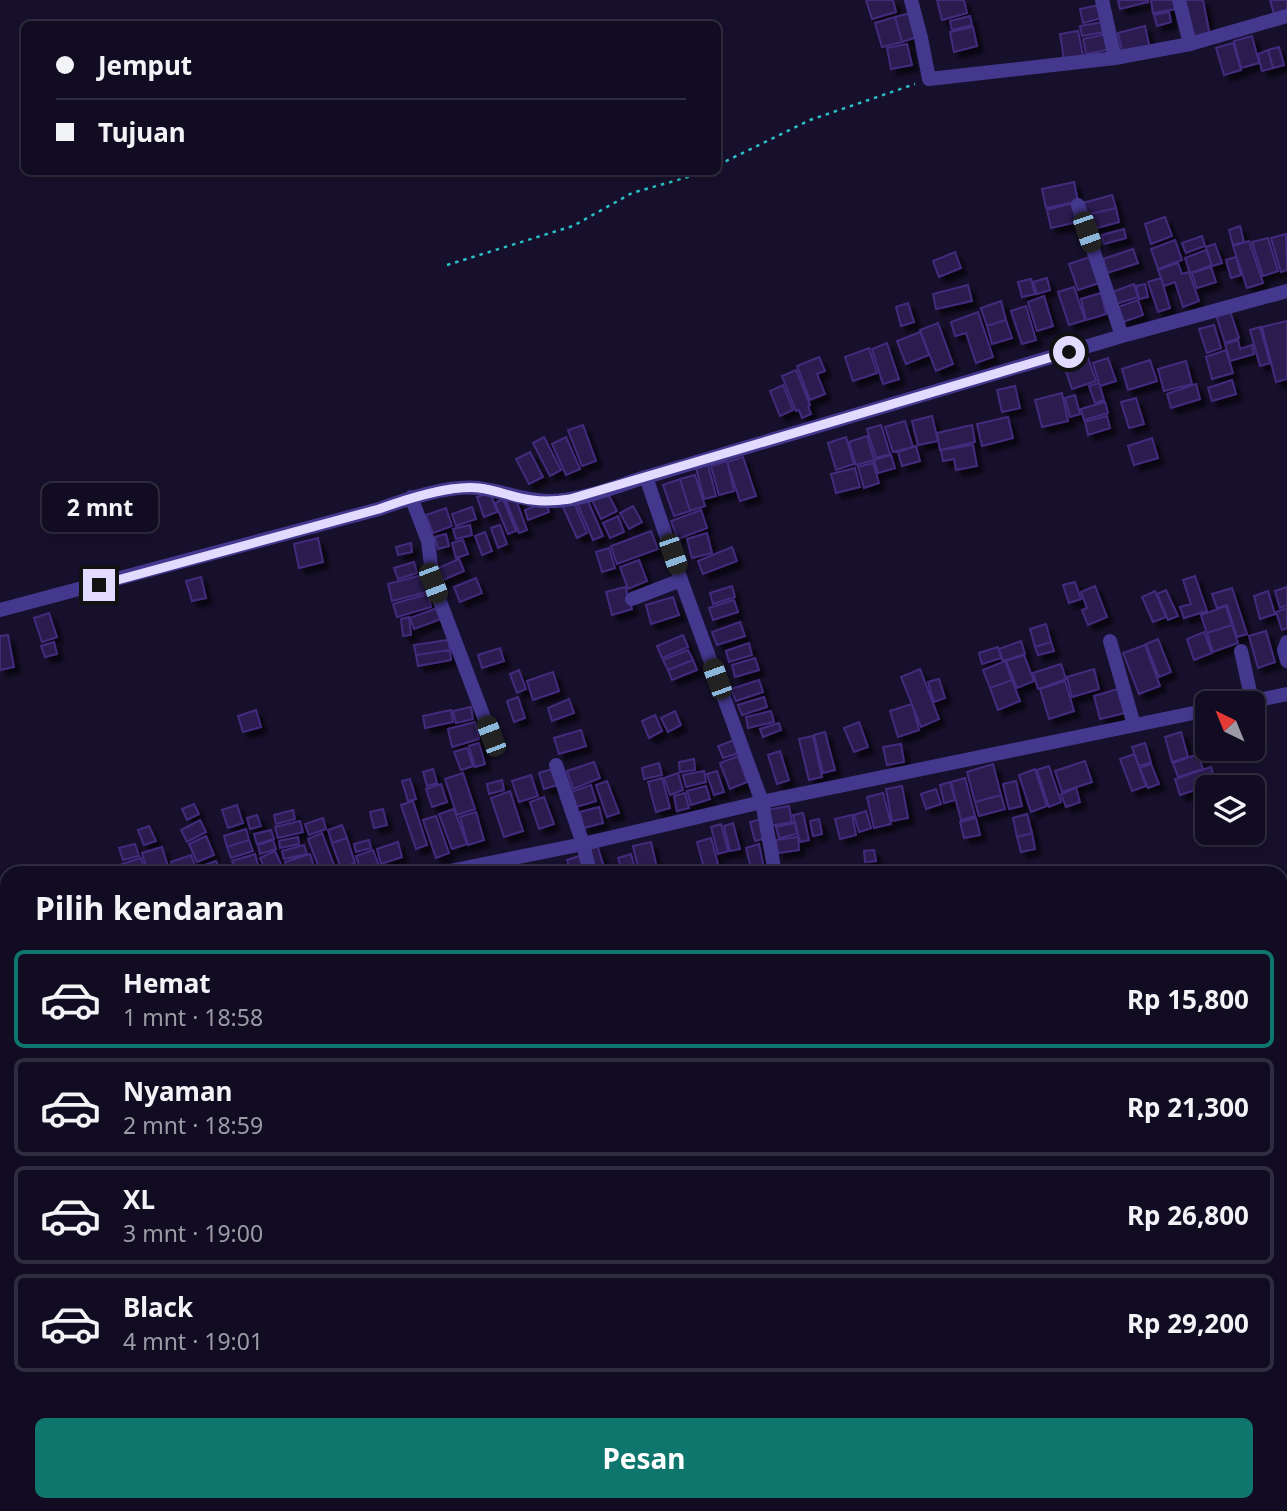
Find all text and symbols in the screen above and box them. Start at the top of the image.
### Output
text: Jemput [98,47,192,83]
text: Tujuan [98,114,186,150]
car [1071,209,1104,255]
route start [1053,336,1085,368]
callout: 2 mnt [41,484,157,532]
text: 2 mnt [67,491,133,523]
car [657,531,690,577]
car [416,560,451,606]
route end [83,569,115,601]
car [700,656,735,702]
north arrow [1195,691,1265,761]
map controls [1195,691,1265,845]
car [474,713,509,759]
button: layers [1195,775,1265,845]
text: Pilih kendaraan [35,886,285,929]
text: Hemat [123,965,211,1001]
icon: car [39,968,102,1031]
text: Rp 15,800 [1127,981,1249,1017]
text: 1 mnt · 18:58 [123,1001,263,1033]
text: Nyaman [123,1073,232,1109]
icon: car [39,1076,102,1139]
text: Rp 21,300 [1127,1089,1249,1125]
text: 2 mnt · 18:59 [123,1109,263,1141]
text: XL [123,1181,155,1217]
icon: car [39,1184,102,1247]
text: Rp 26,800 [1127,1197,1249,1233]
text: 3 mnt · 19:00 [123,1217,263,1249]
text: Black [123,1289,193,1325]
icon: car [39,1292,102,1355]
text: Rp 29,200 [1127,1305,1249,1341]
text: 4 mnt · 19:01 [123,1325,263,1357]
button: Pesan [35,1418,1253,1498]

